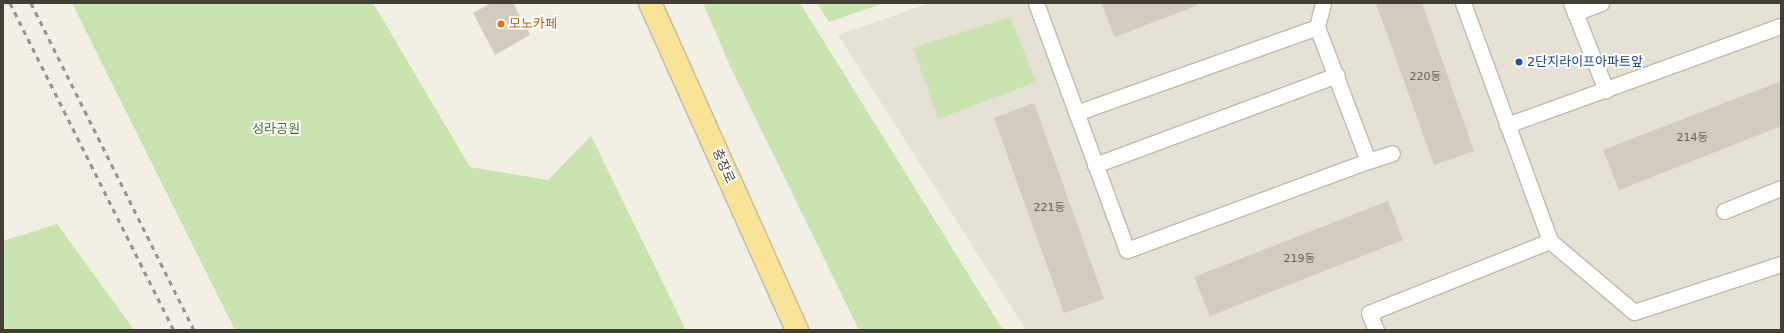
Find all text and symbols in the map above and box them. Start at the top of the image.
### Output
place label: 모노카페 [509,16,557,32]
marker: 모노카페 [496,19,506,29]
place label: 2단지라이프아파트앞 [1527,54,1643,70]
marker: 2단지라이프아파트앞 [1514,57,1524,67]
house number: 220동 [1409,70,1441,84]
park label: 성라공원 [252,121,300,137]
house number: 214동 [1676,131,1708,145]
street label: 충장로 [709,146,737,186]
house number: 221동 [1033,201,1065,215]
house number: 219동 [1283,252,1315,266]

